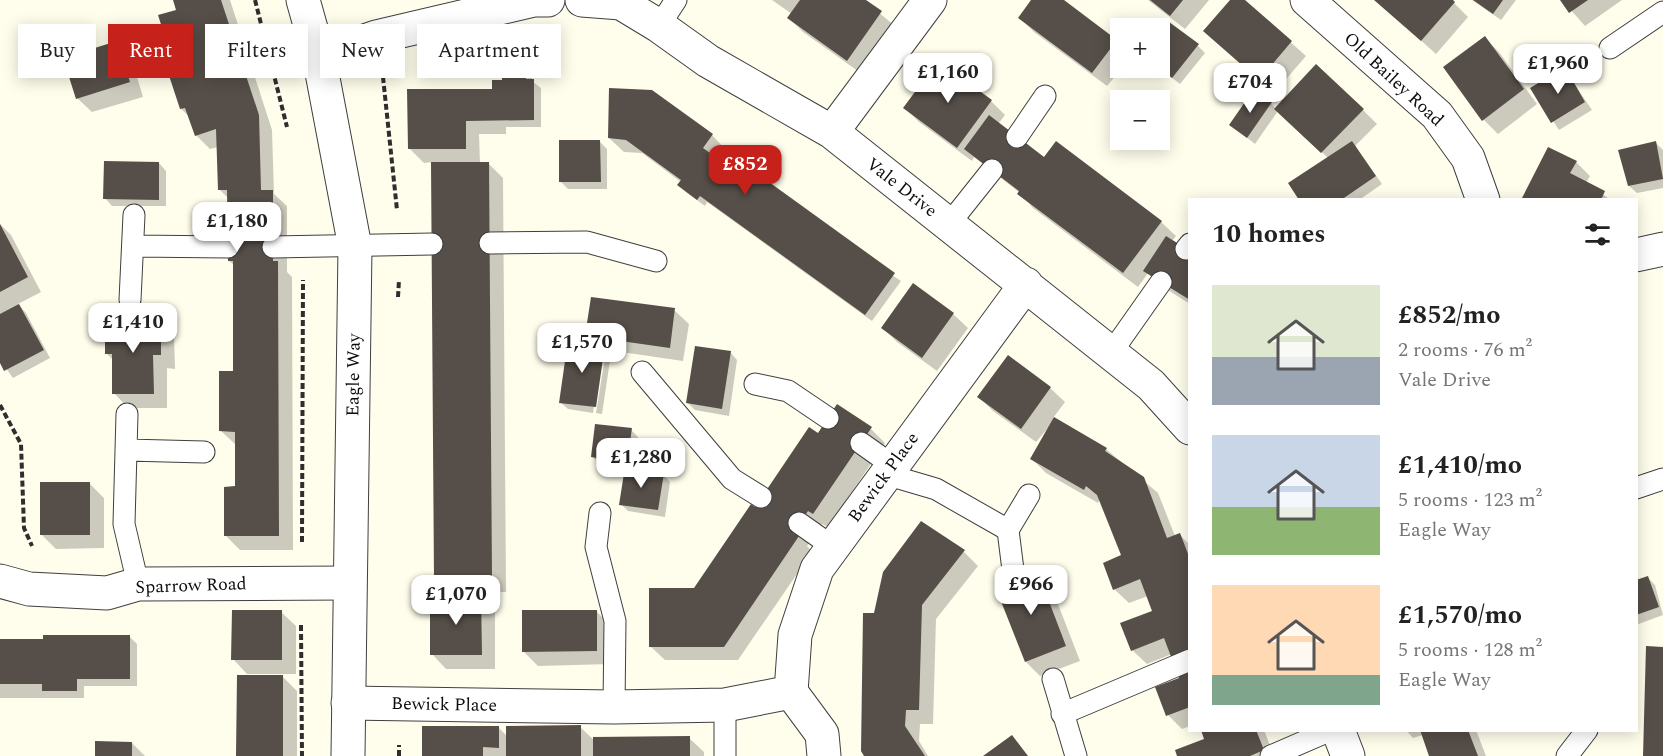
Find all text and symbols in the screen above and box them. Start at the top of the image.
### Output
map controls [1110,18,1170,150]
button: + [1110,18,1170,78]
chip: Buy [18,24,96,78]
chip: Rent [108,24,193,78]
chip: Filters [205,24,308,78]
chip: New [320,24,405,78]
chip: Apartment [417,24,561,78]
street label: Old Bailey Road [1338,26,1450,133]
pin: £1,960 [1509,44,1607,95]
text: £1,960 [1527,48,1589,78]
pin: £1,160 [899,53,997,104]
text: £1,160 [917,57,979,87]
pin: £704 [1214,63,1286,114]
text: £704 [1228,67,1272,97]
button: − [1110,90,1170,150]
pin: £852 [709,145,781,196]
text: £852 [723,149,767,179]
street label: Vale Drive [860,151,943,224]
pin: £1,180 [188,202,286,253]
text: £1,180 [206,206,268,236]
text: 10 homes [1212,214,1326,254]
icon: filters [1581,218,1614,251]
text: £852/mo [1398,295,1501,335]
pin: £1,410 [84,303,182,354]
text: £1,410 [102,307,164,337]
icon: home [1260,309,1332,381]
pin: £1,570 [533,323,631,374]
text: £1,570 [551,327,613,357]
street label: Eagle Way [339,332,368,417]
text: 2 rooms · 76 m² [1398,335,1532,365]
text: Vale Drive [1398,365,1491,395]
street label: Bewick Place [841,426,925,528]
pin: £1,280 [592,438,690,489]
text: £1,280 [610,442,672,472]
text: £1,410/mo [1398,445,1522,485]
icon: home [1260,459,1332,531]
text: 5 rooms · 123 m² [1398,485,1542,515]
text: Eagle Way [1398,515,1491,545]
pin: £966 [995,565,1067,616]
text: £966 [1009,569,1053,599]
street label: Sparrow Road [135,570,247,601]
pin: £1,070 [407,575,505,626]
text: £1,070 [425,579,487,609]
text: £1,570/mo [1398,595,1522,635]
icon: home [1260,609,1332,681]
text: 5 rooms · 128 m² [1398,635,1542,665]
text: Eagle Way [1398,665,1491,695]
street label: Bewick Place [391,690,497,719]

